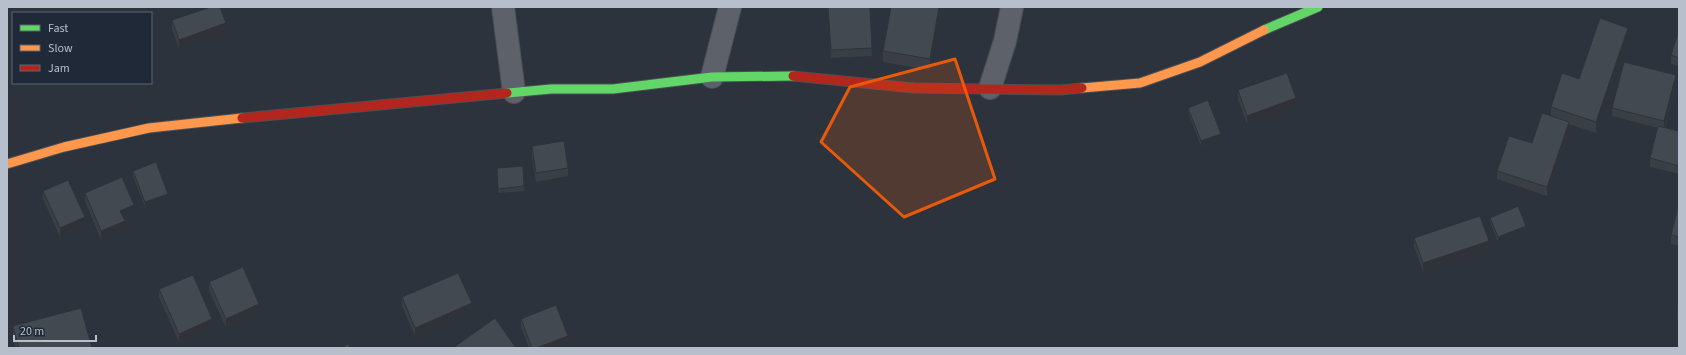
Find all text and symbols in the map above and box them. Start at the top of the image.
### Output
legend [12,12,152,84]
text: Fast [48,20,68,37]
text: Slow [48,40,73,57]
text: Jam [48,60,70,77]
scale bar [14,317,96,343]
text: 20 m [20,323,44,340]

